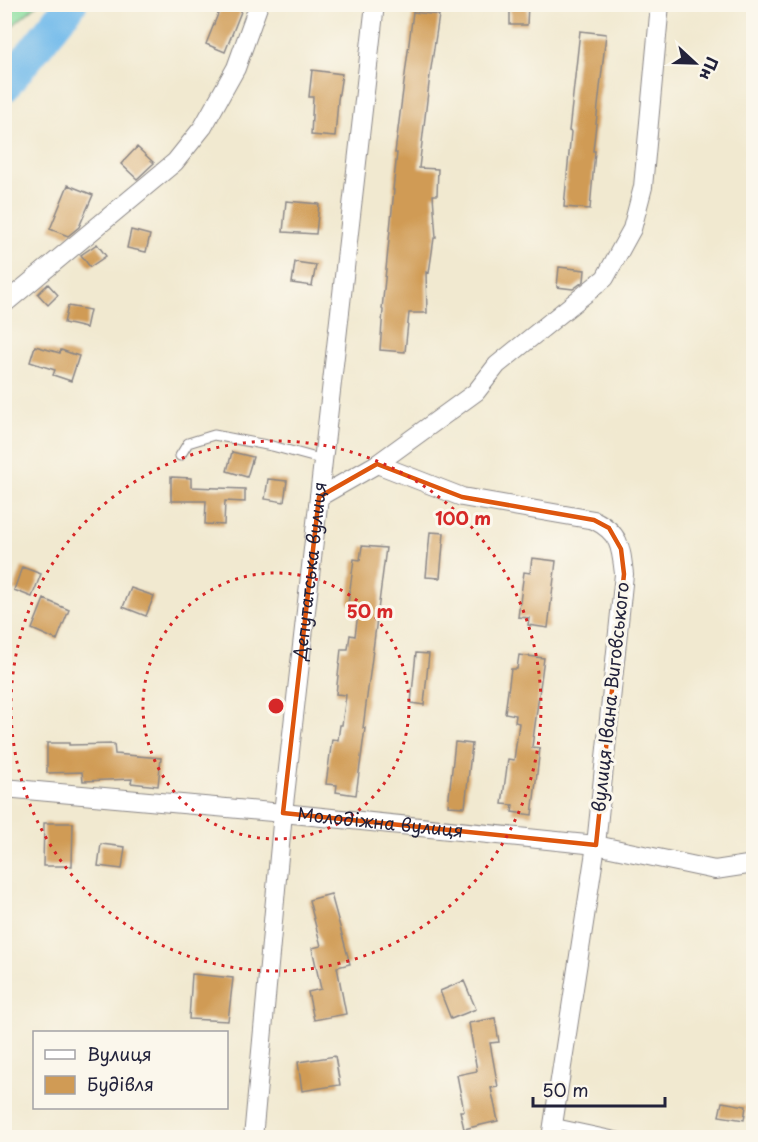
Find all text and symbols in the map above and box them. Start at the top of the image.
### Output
north arrow [665,33,725,93]
text: Пн [694,54,725,84]
street label: Депутатська вулиця [285,480,333,662]
text: 100 m [435,504,491,531]
street label: вулиця Івана Виговського [584,580,635,813]
text: 50 m [347,597,393,624]
centre of rings [266,696,286,716]
street label: Молодіжна вулиця [296,800,465,843]
legend [33,1031,228,1109]
text: Вулиця [87,1040,152,1067]
text: Будівля [87,1070,154,1097]
scale bar [533,1070,665,1108]
text: 50 m [542,1076,589,1103]

